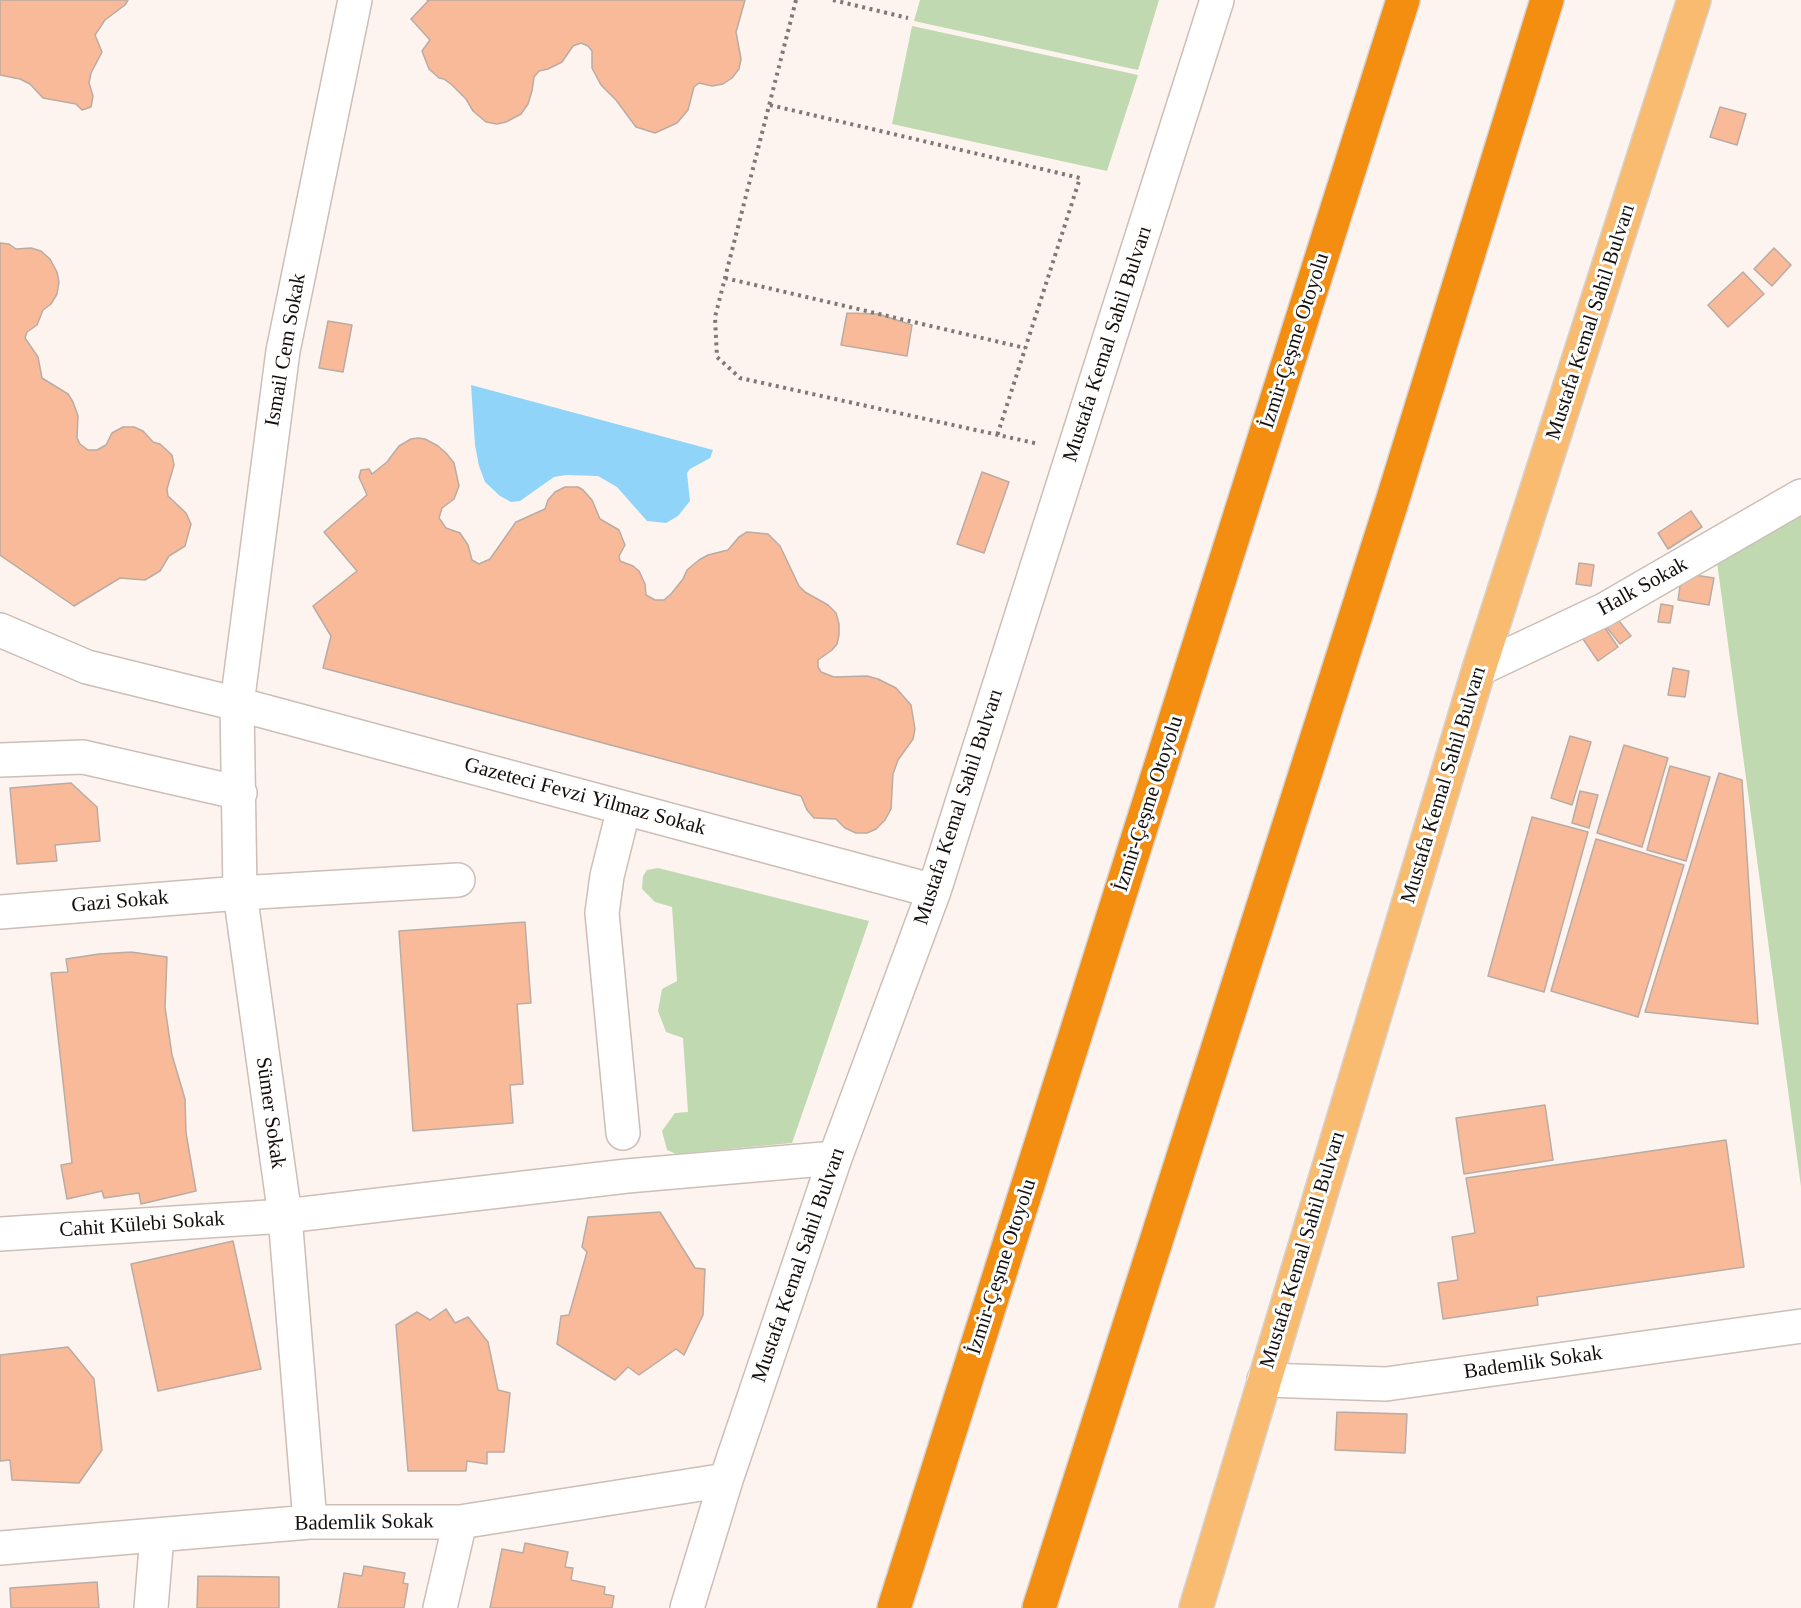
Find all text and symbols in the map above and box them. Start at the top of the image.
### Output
street label: Mustafa Kemal Sahil Bulvarı [1541,201,1641,443]
street label: Mustafa Kemal Sahil Bulvarı [1058,223,1158,465]
street label: İzmir-Çeşme Otoyolu [1255,250,1335,432]
street label: Ismail Cem Sokak [260,271,312,429]
street label: Halk Sokak [1594,552,1692,622]
street label: Mustafa Kemal Sahil Bulvarı [1396,663,1492,907]
street label: Mustafa Kemal Sahil Bulvarı [909,686,1009,928]
street label: İzmir-Çeşme Otoyolu [1109,713,1189,895]
street label: Gazeteci Fevzi Yilmaz Sokak [461,753,709,841]
street label: Gazi Sokak [70,885,170,919]
street label: Sümer Sokak [250,1056,290,1170]
street label: Mustafa Kemal Sahil Bulvarı [1255,1128,1351,1372]
street label: Mustafa Kemal Sahil Bulvarı [747,1144,851,1386]
street label: İzmir-Çeşme Otoyolu [962,1176,1042,1358]
street label: Cahit Külebi Sokak [58,1207,226,1243]
street label: Bademlik Sokak [1462,1341,1604,1385]
street label: Bademlik Sokak [294,1509,434,1537]

